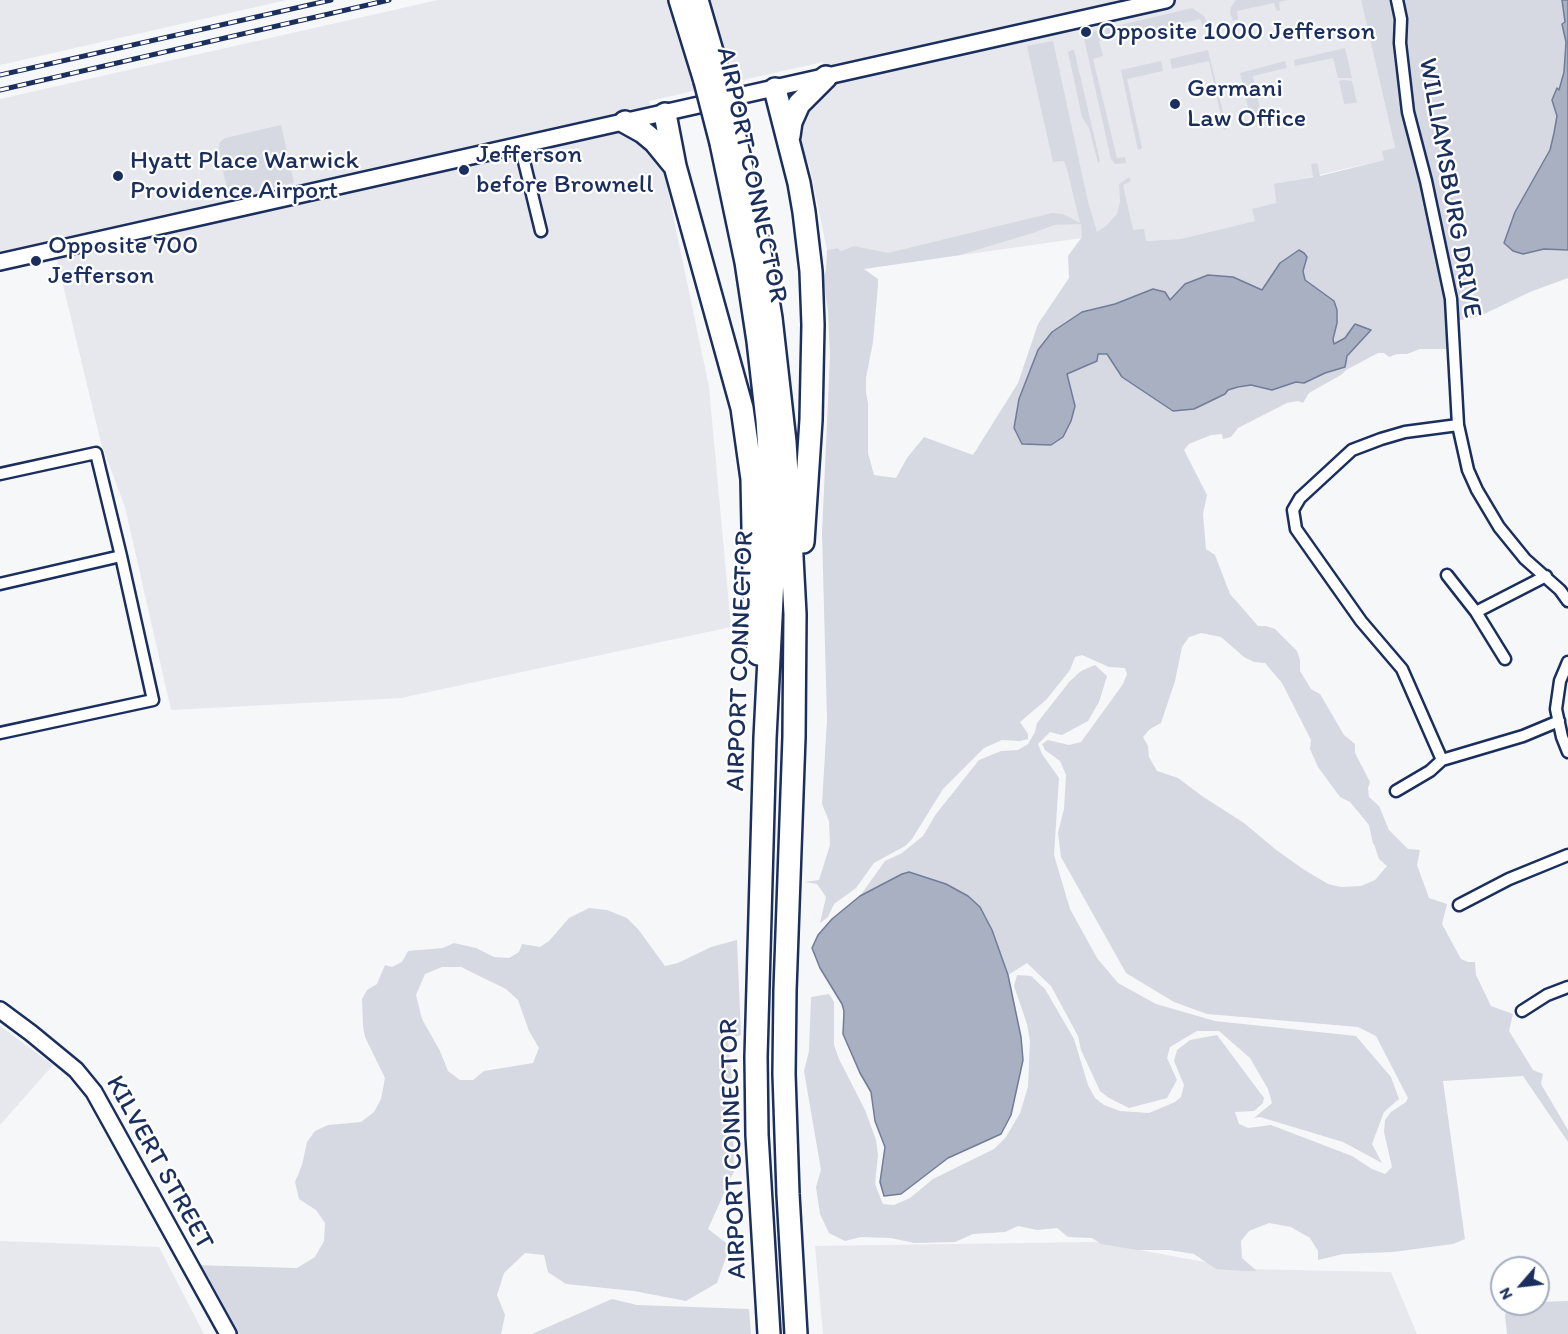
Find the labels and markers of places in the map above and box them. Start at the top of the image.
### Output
place label: Opposite 1000 Jefferson [1098,16,1375,48]
marker: Opposite 1000 Jefferson [1079,25,1093,39]
place label: Germani Law Office [1187,73,1306,134]
marker: Germani Law Office [1168,97,1182,111]
place label: Jefferson before Brownell [476,139,654,200]
place label: Hyatt Place Warwick Providence Airport [130,145,359,206]
marker: Jefferson before Brownell [457,163,471,177]
marker: Hyatt Place Warwick Providence Airport [111,169,125,183]
place label: Opposite 700 Jefferson [48,230,198,292]
marker: Opposite 700 Jefferson [29,254,43,268]

